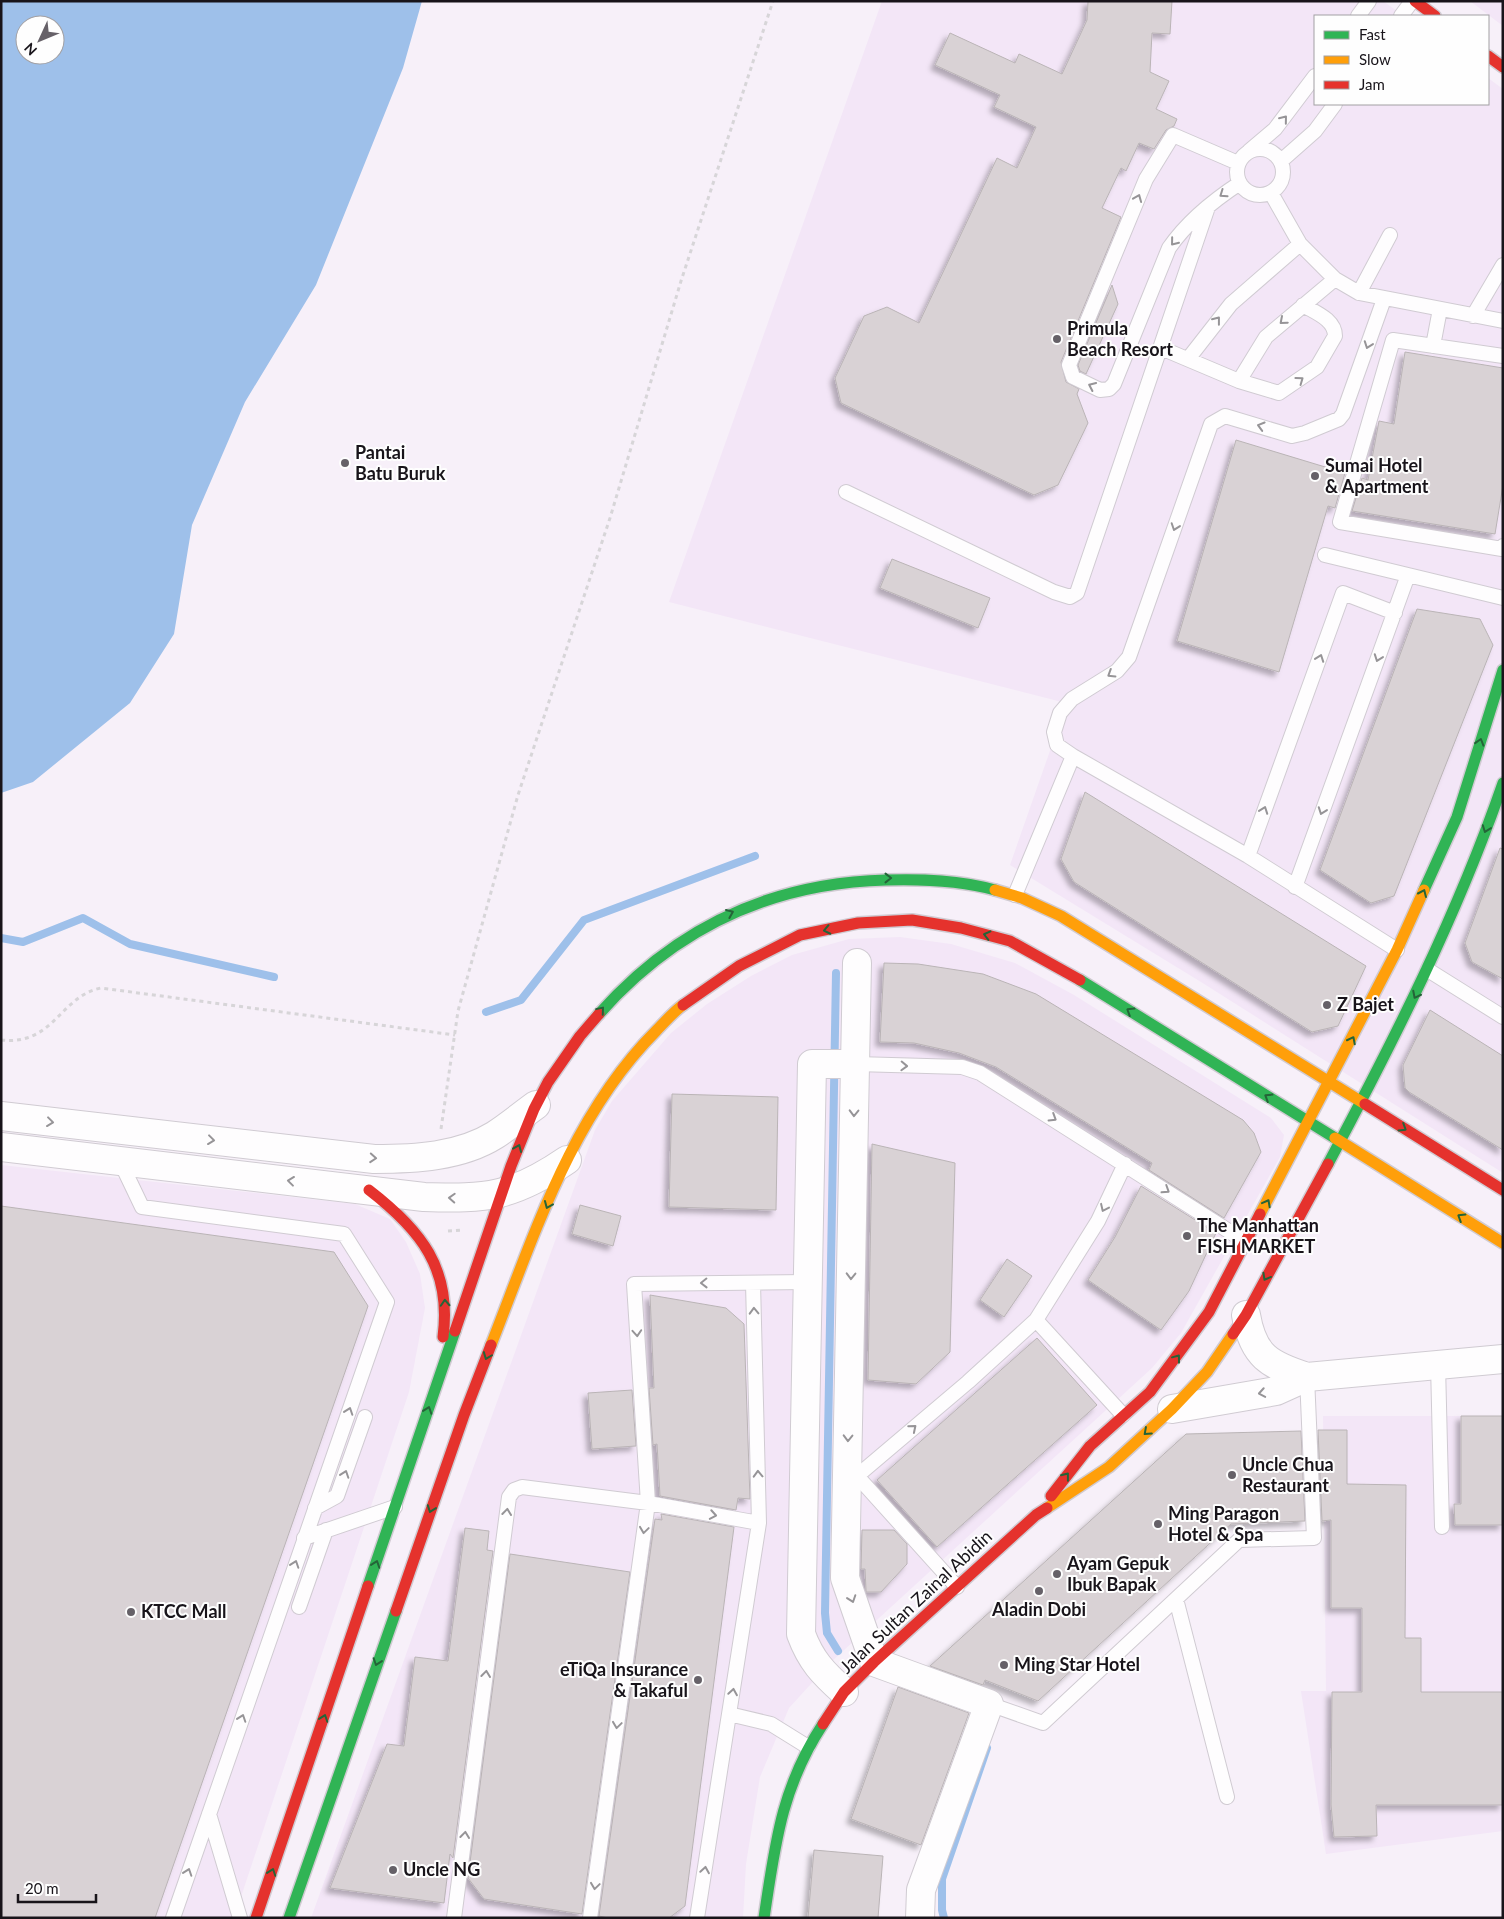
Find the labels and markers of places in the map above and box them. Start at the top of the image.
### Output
place label: Primula Beach Resort [1067,317,1173,360]
marker: Primula Beach Resort [1051,333,1063,345]
place label: Pantai Batu Buruk [355,441,446,484]
place label: Sumai Hotel & Apartment [1325,454,1429,497]
marker: Pantai Batu Buruk [339,457,351,469]
marker: Sumai Hotel & Apartment [1309,470,1321,482]
place label: Z Bajet [1337,993,1394,1015]
marker: Z Bajet [1321,999,1333,1011]
place label: The Manhattan FISH MARKET [1197,1214,1319,1257]
marker: The Manhattan FISH MARKET [1181,1230,1193,1242]
place label: Uncle Chua Restaurant [1242,1453,1334,1496]
marker: Uncle Chua Restaurant [1226,1469,1238,1481]
place label: Ming Paragon Hotel & Spa [1168,1502,1279,1545]
marker: Ming Paragon Hotel & Spa [1152,1518,1164,1530]
place label: Ayam Gepuk Ibuk Bapak [1066,1552,1170,1595]
marker: Ayam Gepuk Ibuk Bapak [1051,1568,1063,1580]
marker: Aladin Dobi [1033,1585,1045,1597]
place label: Aladin Dobi [991,1598,1086,1620]
place label: KTCC Mall [141,1600,226,1622]
marker: KTCC Mall [125,1606,137,1618]
place label: Ming Star Hotel [1014,1653,1140,1675]
place label: eTiQa Insurance & Takaful [560,1658,688,1701]
marker: Ming Star Hotel [998,1659,1010,1671]
marker: eTiQa Insurance & Takaful [692,1674,704,1686]
place label: Uncle NG [403,1858,480,1880]
marker: Uncle NG [387,1864,399,1876]

